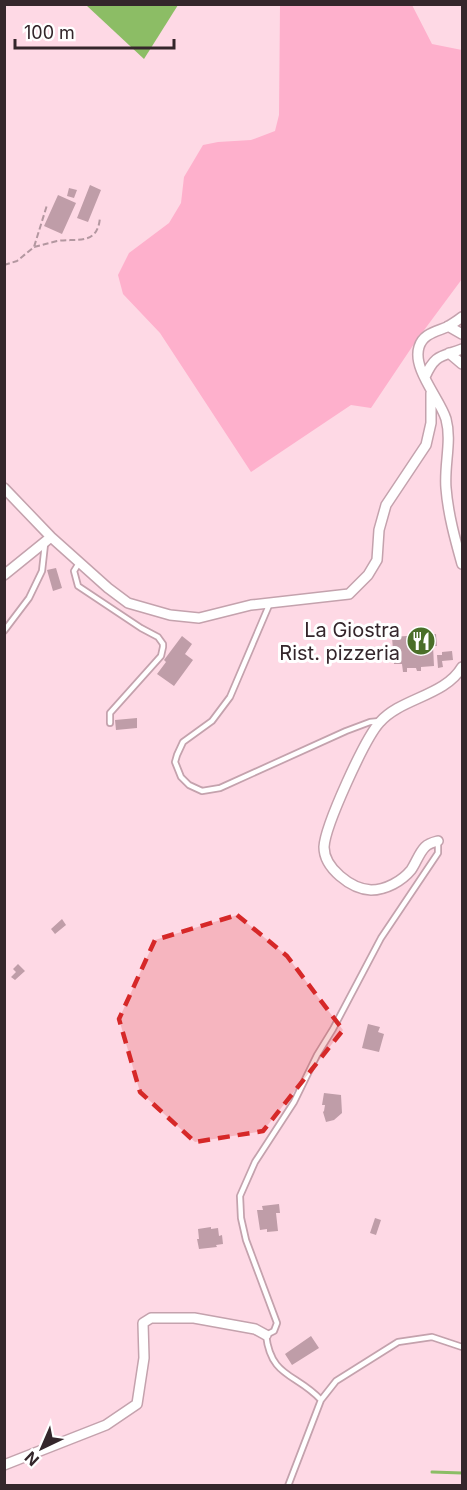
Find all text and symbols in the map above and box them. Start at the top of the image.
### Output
scale bar [15,12,174,50]
text: 100 m [24,22,75,43]
place label: La Giostra Rist. pizzeria [279,618,400,665]
restaurant icon: La Giostra Rist. pizzeria [405,625,437,657]
north arrow [12,1418,72,1478]
text: N [20,1447,43,1470]

